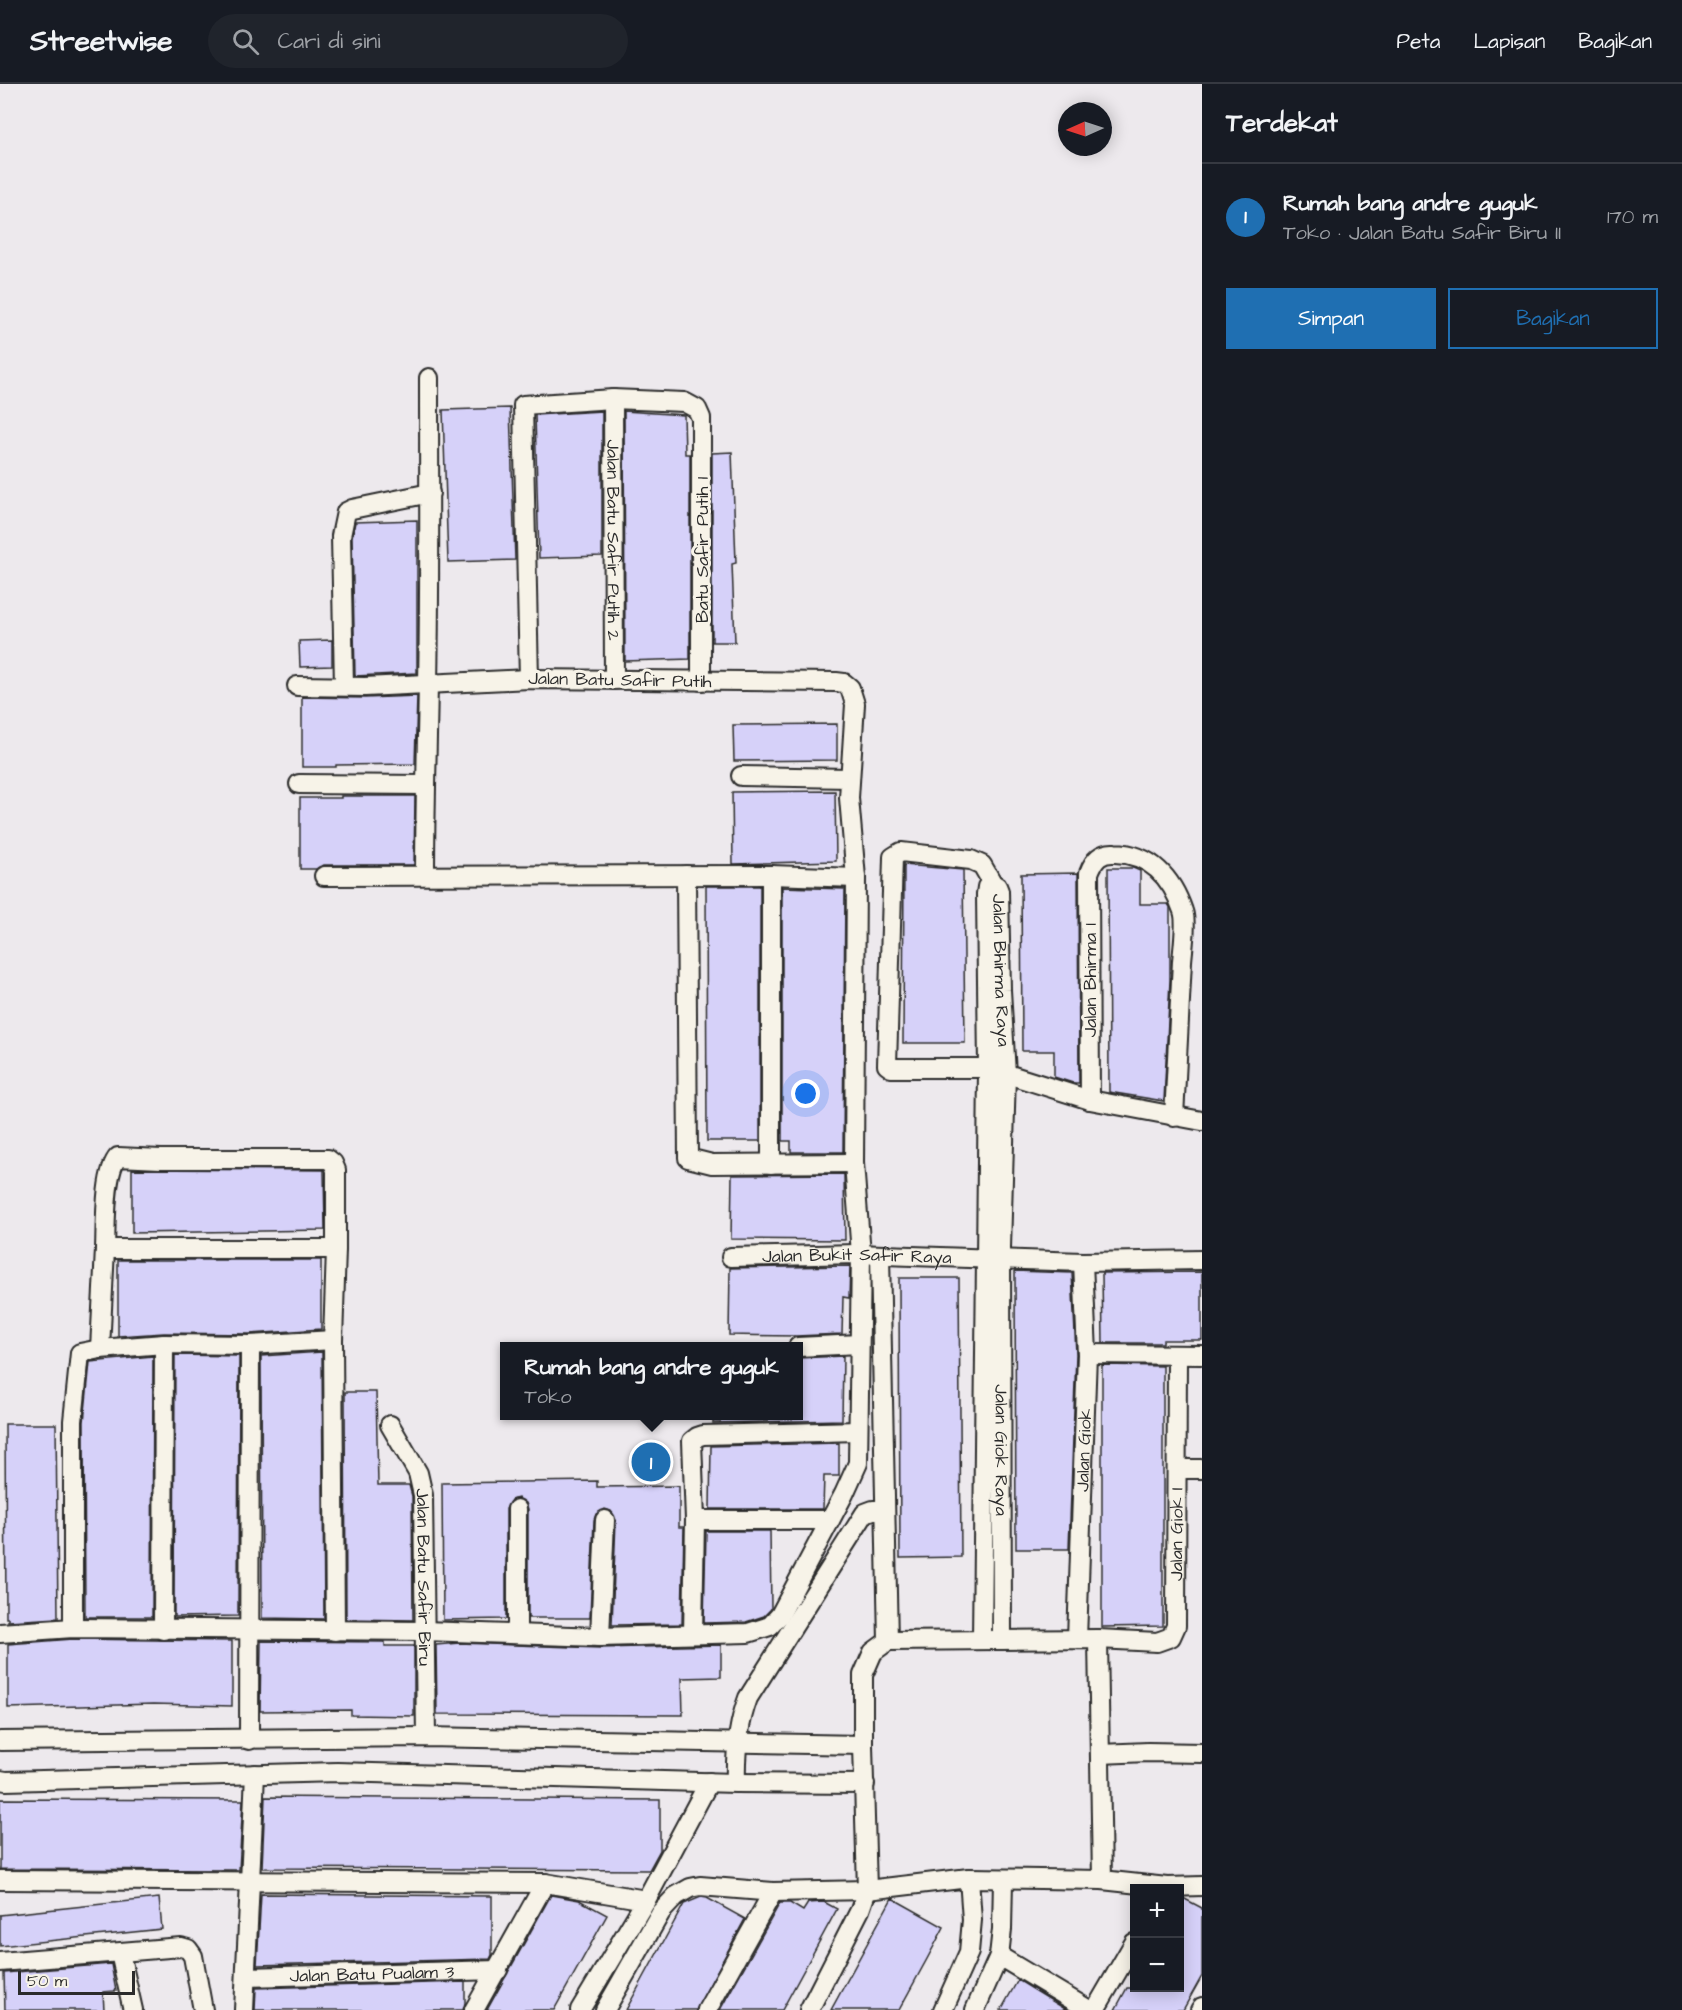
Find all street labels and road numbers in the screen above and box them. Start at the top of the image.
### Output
street label: Jalan Batu Safir Putih 2 [601,439,626,641]
street label: Batu Safir Putih 1 [690,477,715,623]
street label: Jalan Batu Safir Putih [528,666,712,694]
street label: Jalan Bhirma Raya [987,894,1017,1047]
street label: Jalan Bhirma I [1078,923,1103,1037]
street label: Jalan Bukit Safir Raya [762,1241,952,1271]
street label: Jalan Giok Raya [988,1384,1014,1516]
street label: Jalan Giok [1070,1408,1098,1492]
street label: Jalan Batu Safir Biru [409,1485,438,1666]
street label: Jalan Giok I [1164,1488,1189,1581]
street label: Jalan Batu Pualam 3 [289,1959,455,1988]

